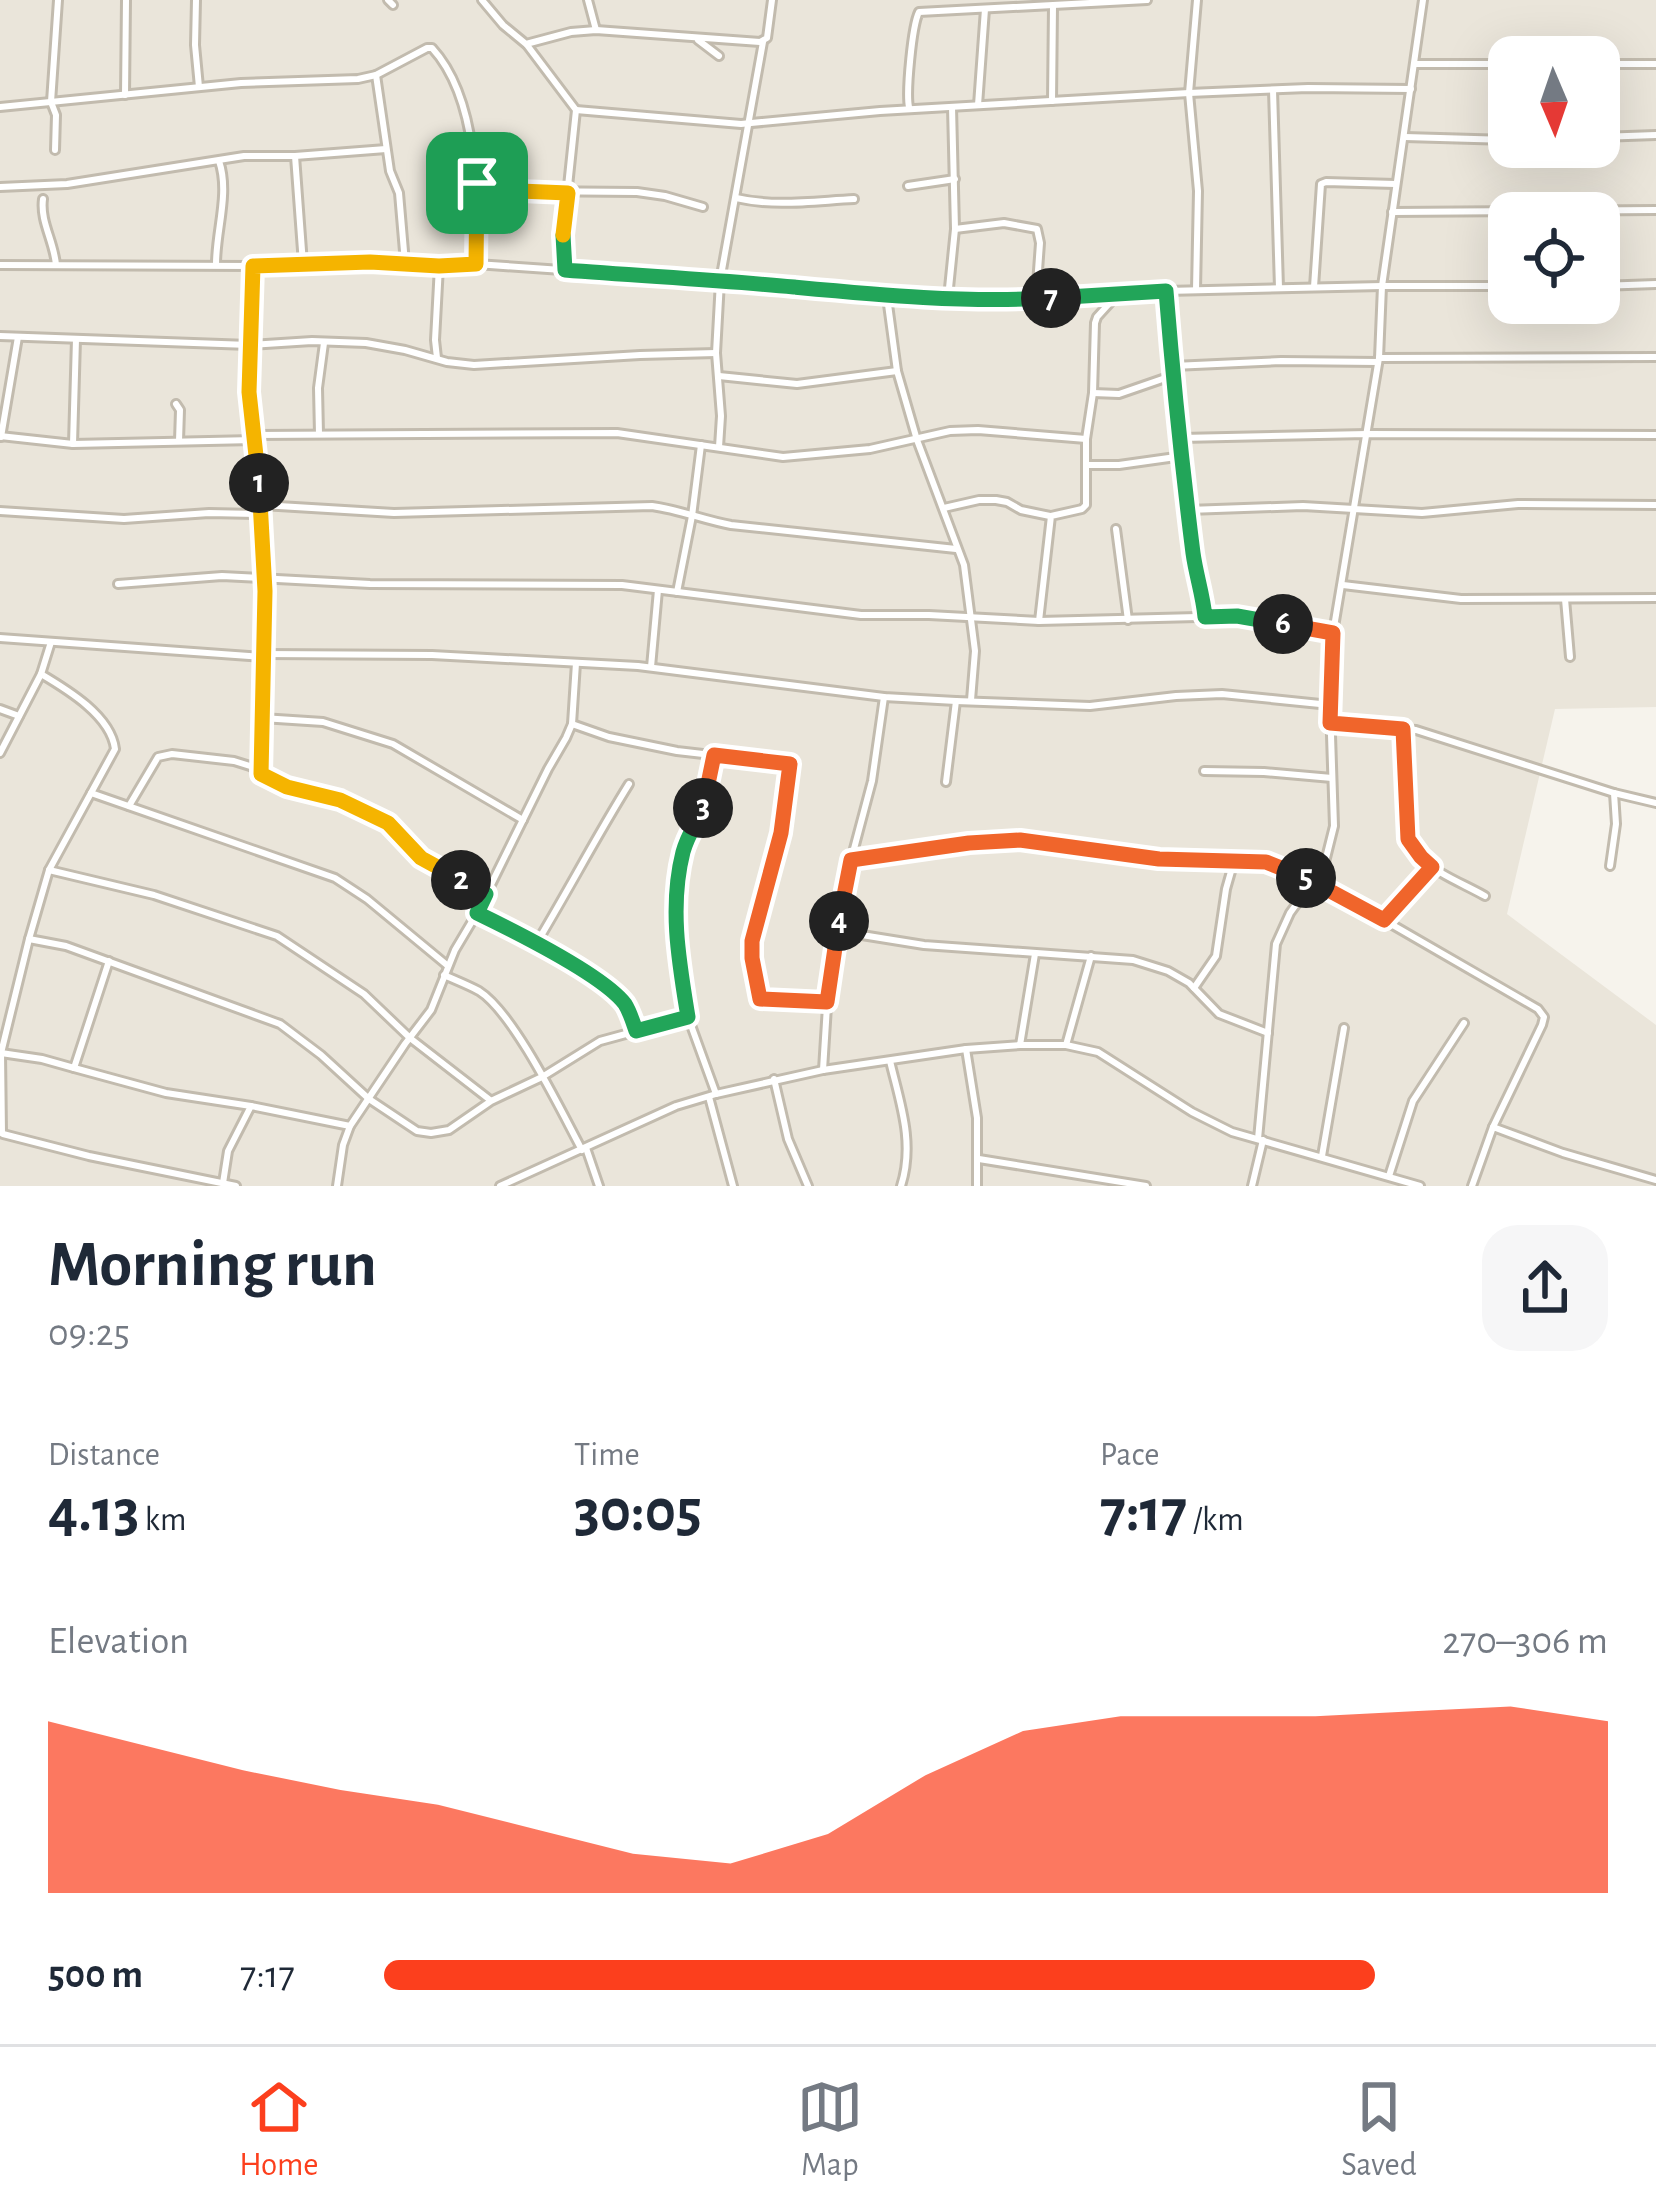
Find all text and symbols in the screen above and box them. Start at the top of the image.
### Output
north arrow [1488,36,1620,168]
map controls [1488,36,1620,324]
pin [426,132,528,234]
icon: arrive [444,150,510,216]
button: locate [1488,192,1620,324]
pin: 7 [1021,268,1081,328]
text: 7 [1044,281,1058,314]
pin: 1 [229,453,289,513]
text: 1 [253,466,265,499]
pin: 6 [1253,594,1313,654]
text: 6 [1275,607,1291,640]
pin: 3 [673,778,733,838]
text: 3 [696,791,710,824]
pin: 5 [1276,848,1336,908]
pin: 2 [431,850,491,910]
text: 5 [1299,861,1313,894]
text: 2 [453,863,469,896]
pin: 4 [809,891,869,951]
text: 4 [831,904,847,937]
button: share [1482,1225,1608,1351]
text: Morning run [48,1232,377,1298]
text: 09:25 [48,1314,130,1353]
text: Distance [48,1439,160,1472]
text: Time [574,1439,640,1472]
text: Pace [1100,1439,1159,1472]
text: 4.13 [48,1482,139,1542]
text: 30:05 [574,1482,702,1542]
text: 7:17 [1100,1482,1187,1542]
text: km [139,1504,186,1537]
text: /km [1187,1504,1244,1537]
text: Elevation [48,1622,189,1661]
text: 270–306 m [1442,1622,1608,1661]
text: 500 m [48,1956,143,1995]
text: 7:17 [240,1956,295,1995]
tab: Home [239,2074,319,2186]
tab: Map [797,2074,863,2186]
tab: Saved [1341,2074,1417,2186]

